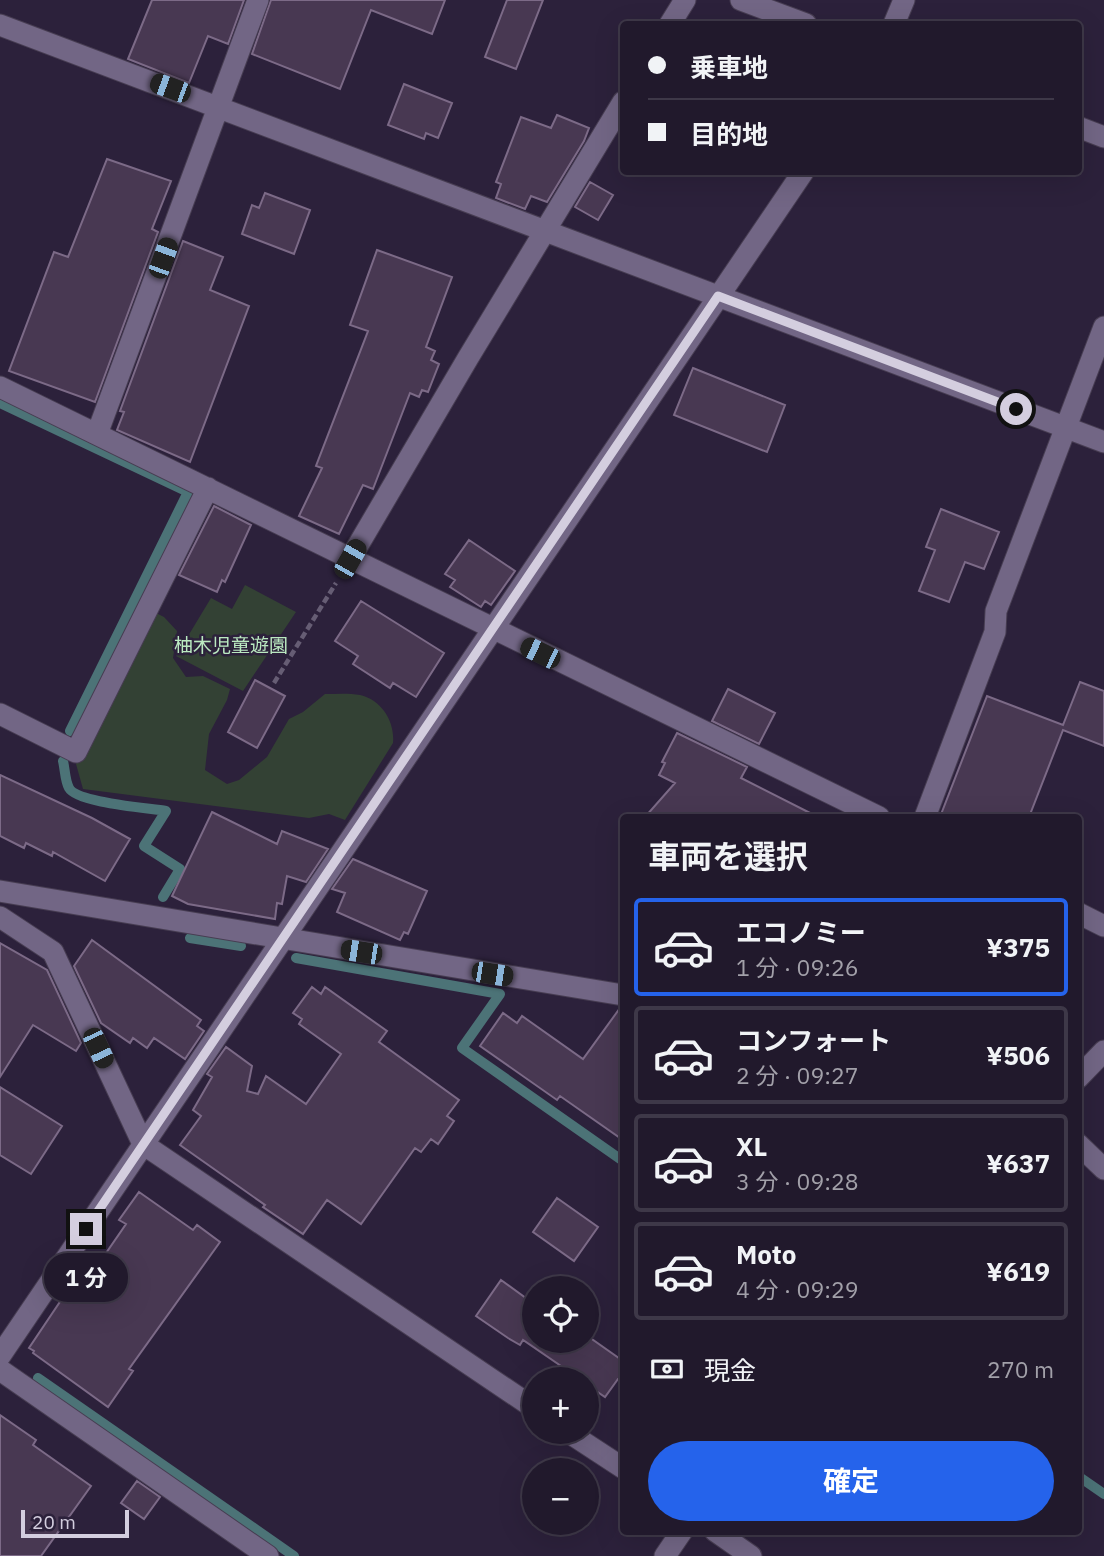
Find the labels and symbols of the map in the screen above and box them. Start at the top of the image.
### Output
car [147,71,194,105]
car [146,235,181,281]
route start [1000,393,1032,425]
car [331,536,370,582]
park label: 柚木児童遊園 [174,633,288,657]
car [517,634,564,672]
car [339,938,384,966]
car [470,960,515,988]
car [80,1025,117,1071]
route end [70,1213,102,1245]
callout: 1 分 [44,1254,128,1302]
scale bar [21,1507,130,1539]

